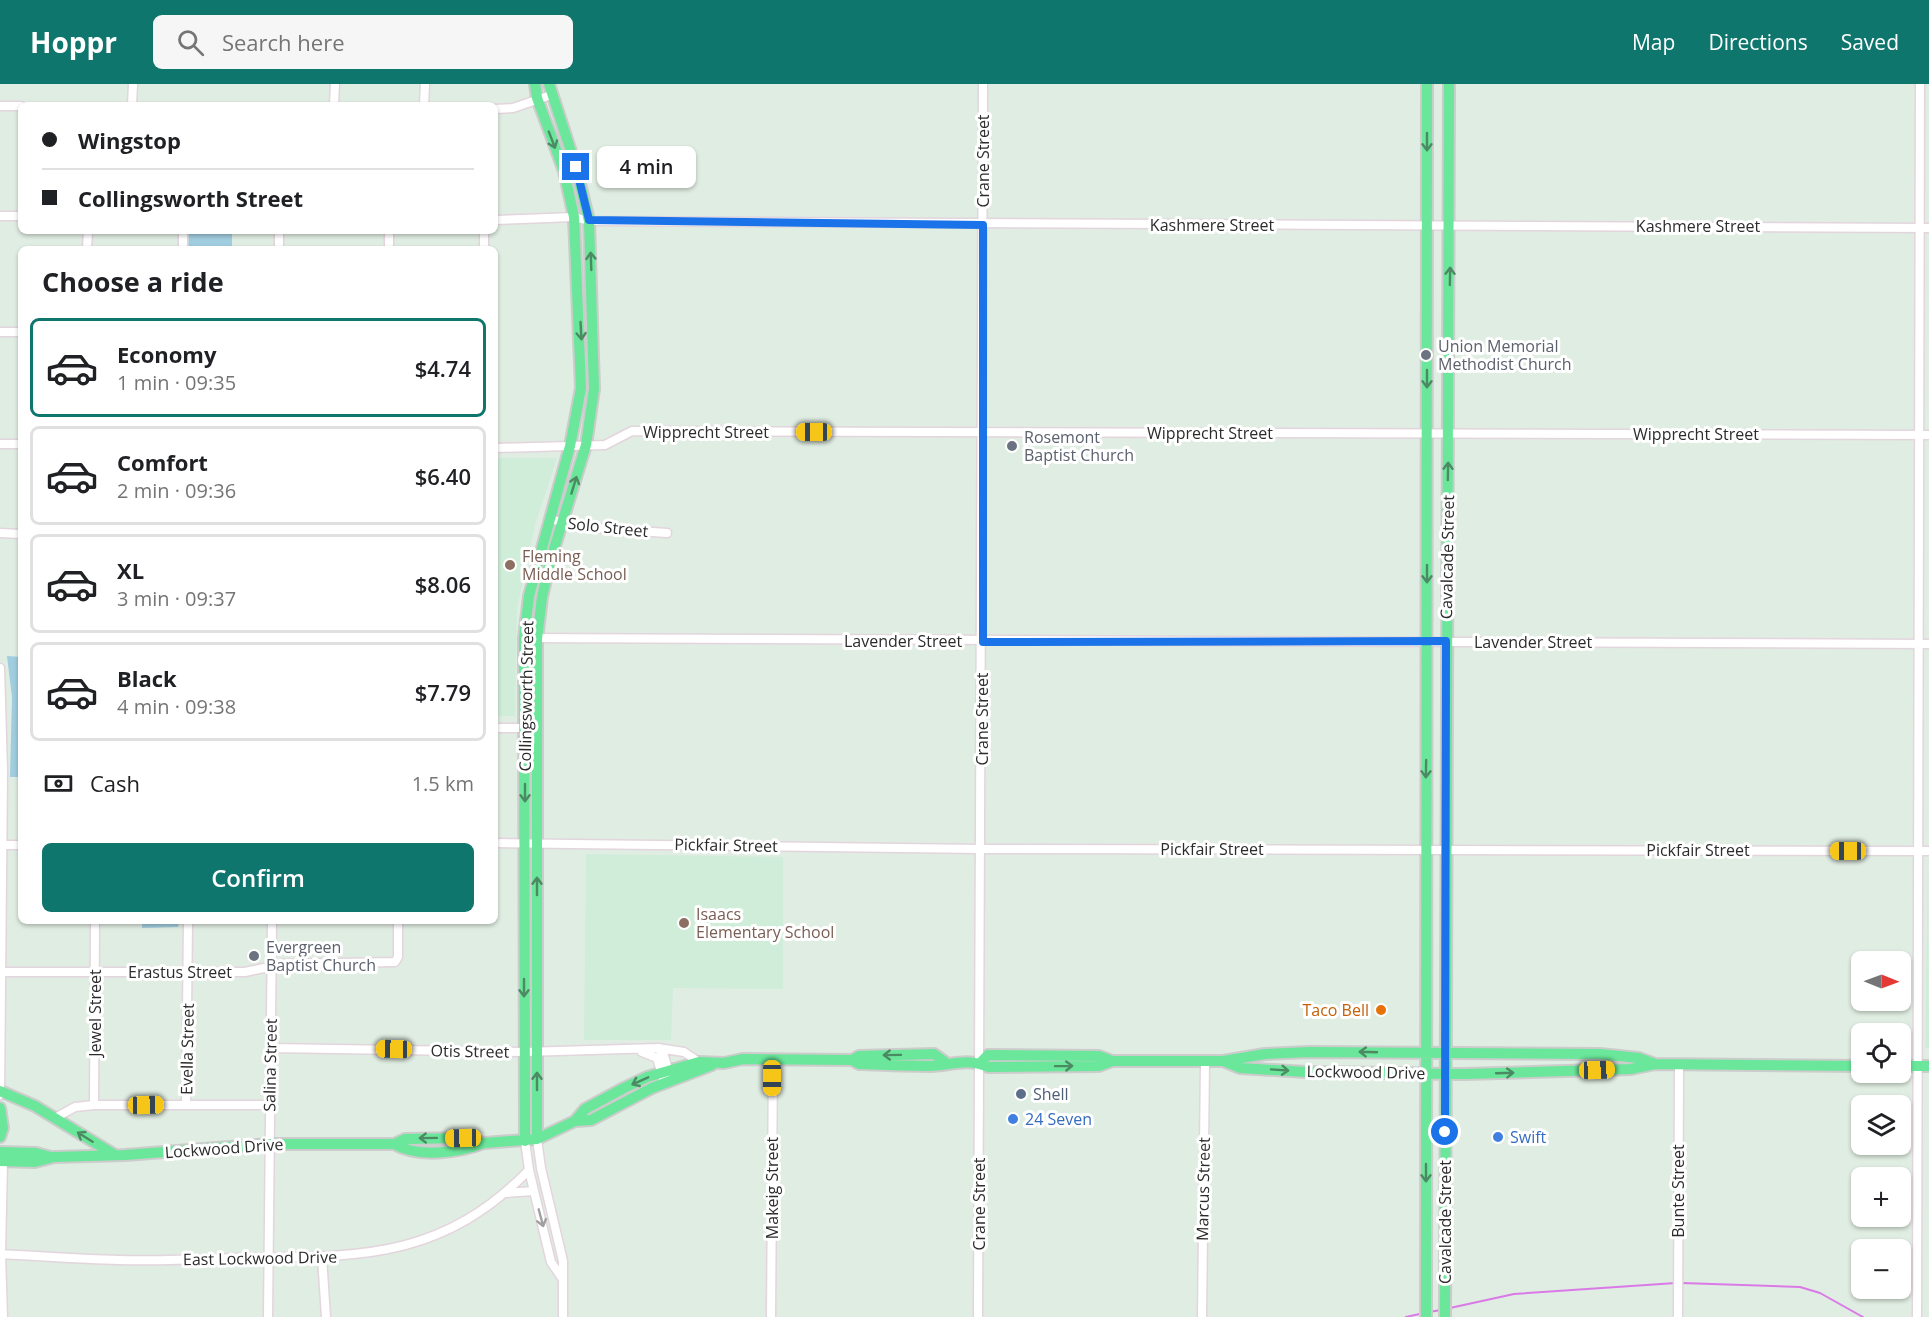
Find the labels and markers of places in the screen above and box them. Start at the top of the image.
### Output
place label: Union Memorial Methodist Church [1438,335,1572,375]
marker: Union Memorial Methodist Church [1419,348,1433,362]
place label: Rosemont Baptist Church [1024,426,1134,466]
marker: Rosemont Baptist Church [1005,439,1019,453]
place label: Fleming Middle School [522,545,627,585]
marker: Fleming Middle School [503,558,517,572]
place label: Isaacs Elementary School [696,903,834,943]
marker: Isaacs Elementary School [677,916,691,930]
place label: Evergreen Baptist Church [266,936,376,976]
marker: Evergreen Baptist Church [247,949,261,963]
place label: Taco Bell [1302,999,1369,1021]
marker: Taco Bell [1374,1003,1388,1017]
place label: Shell [1033,1083,1069,1105]
marker: Shell [1014,1087,1028,1101]
place label: 24 Seven [1025,1108,1092,1130]
marker: 24 Seven [1006,1112,1020,1126]
place label: Swift [1510,1126,1547,1148]
marker: Swift [1491,1130,1505,1144]

